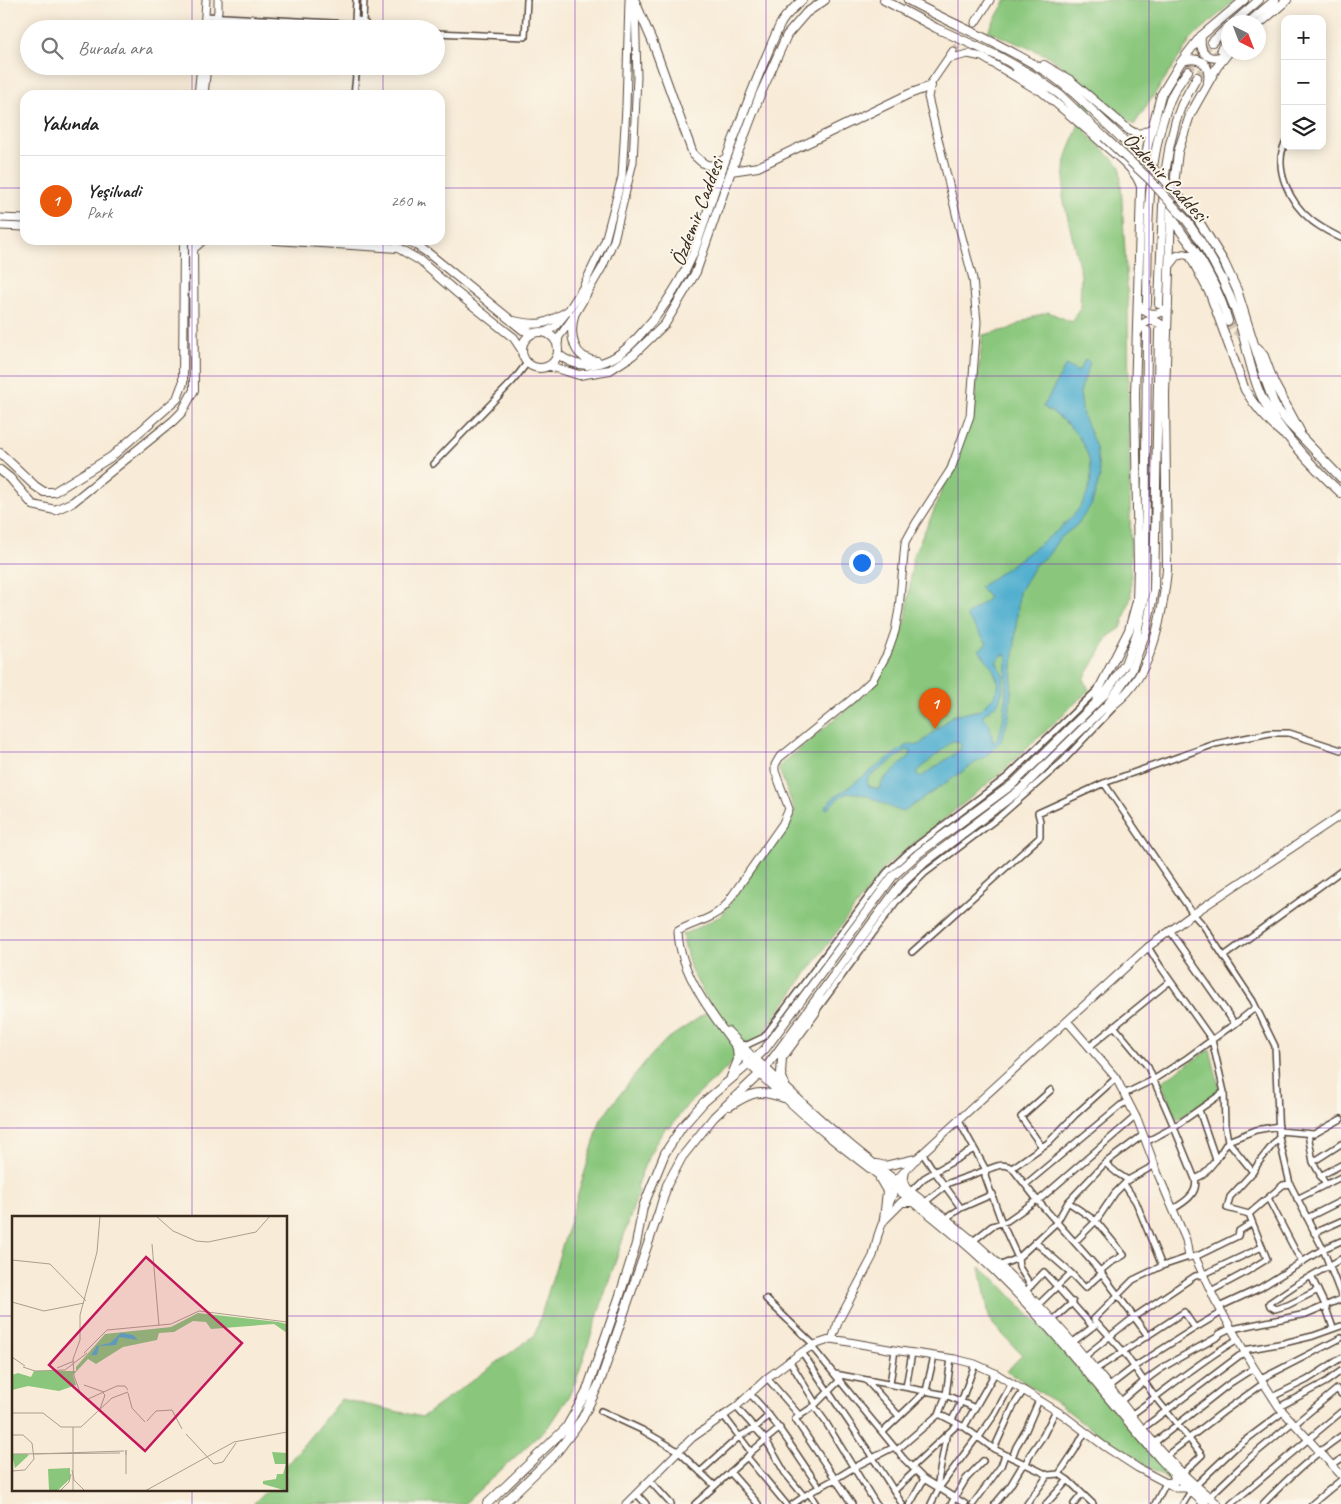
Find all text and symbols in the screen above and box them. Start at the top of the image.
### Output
north arrow [1221,15,1266,60]
map controls [1281,15,1326,150]
button: + [1281,15,1326,60]
search box [20,20,445,75]
icon: search [38,34,66,62]
text: Burada ara [78,36,152,60]
button: − [1281,60,1326,105]
button: layers [1281,105,1326,150]
text: Yakında [40,110,98,136]
street label: Özdemir Caddesi [1118,127,1216,230]
street label: Özdemir Caddesi [665,152,731,270]
text: Yeşilvadi [87,179,141,203]
text: 1 [52,191,60,211]
text: 260 m [391,191,425,211]
text: Park [87,203,112,223]
your location [849,550,875,576]
pin: 1 [919,688,951,729]
inset map [12,1216,288,1492]

